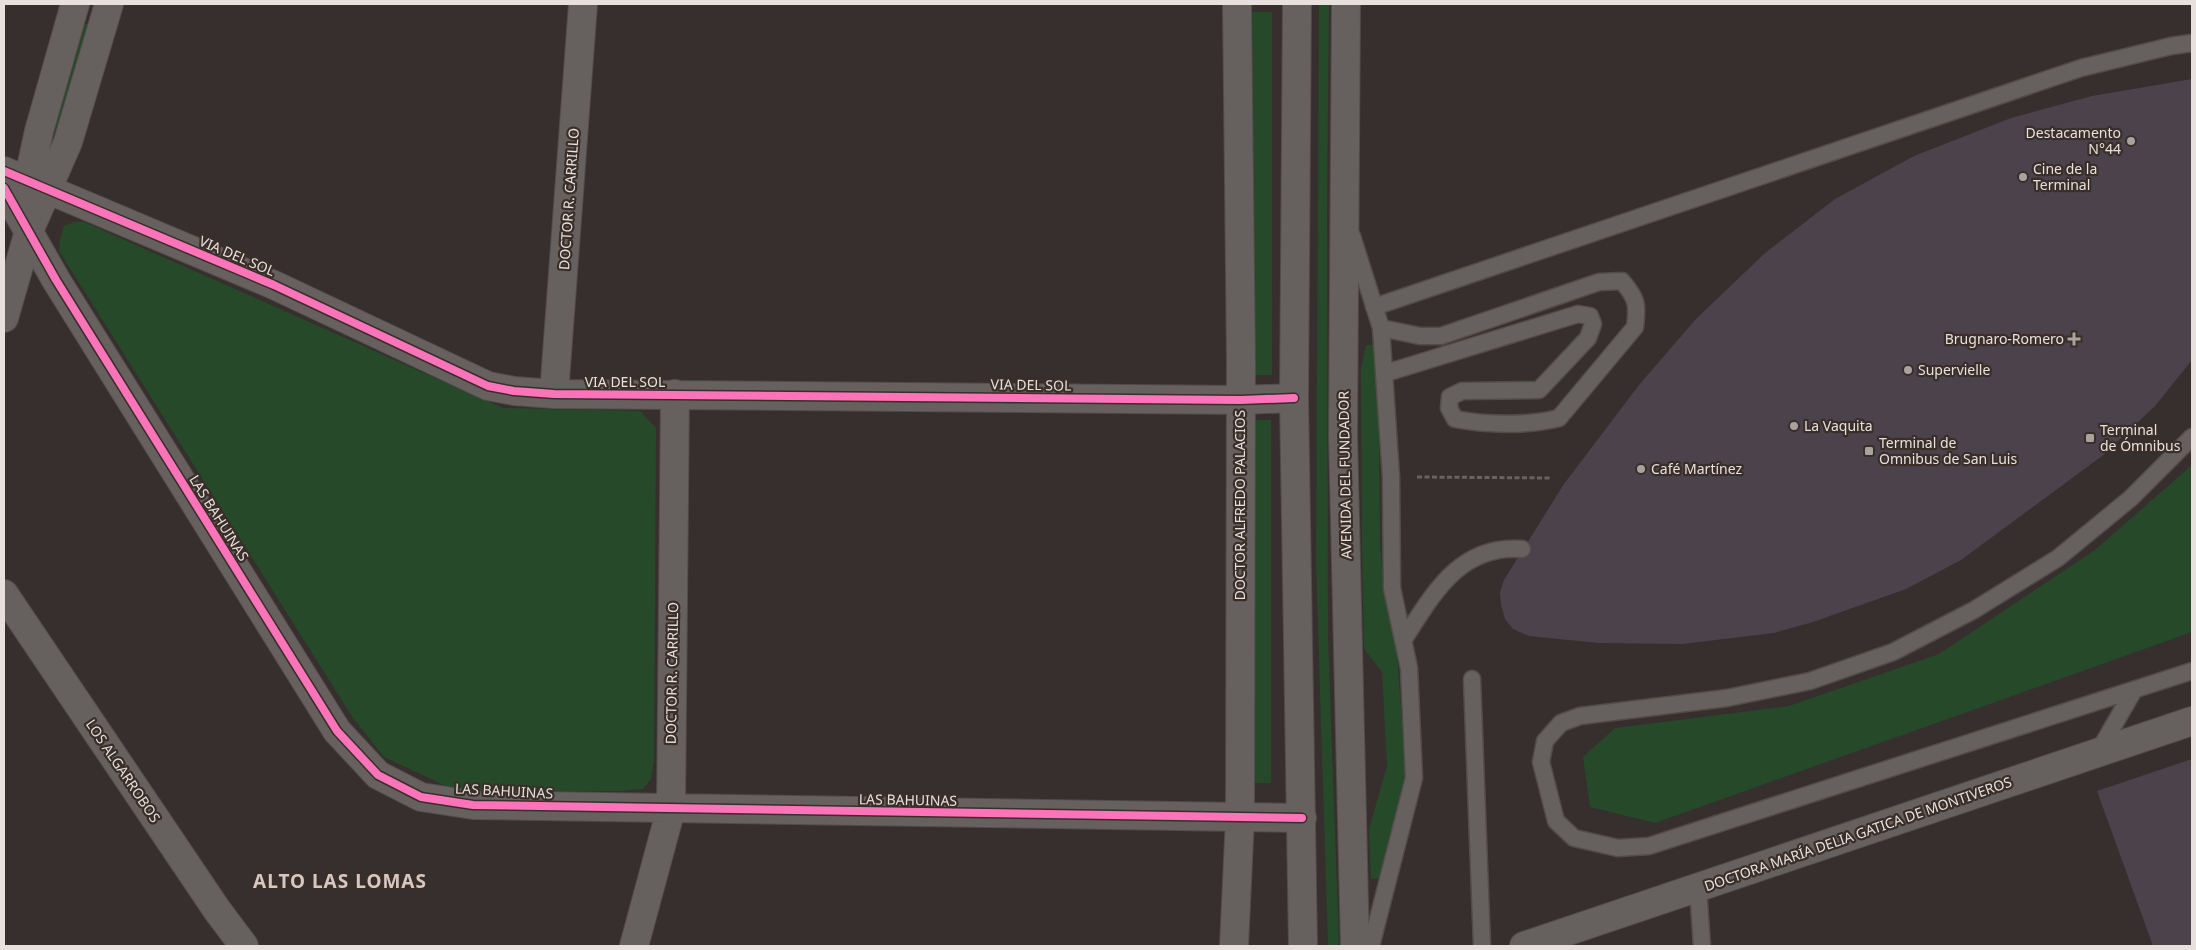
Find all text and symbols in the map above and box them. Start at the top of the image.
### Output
place label: Destacamento N°44 [2026,123,2121,158]
street label: DOCTOR R. CARRILLO [554,127,583,271]
marker: Destacamento N°44 [2125,135,2137,147]
place label: Cine de la Terminal [2033,159,2097,194]
marker: Cine de la Terminal [2017,171,2029,183]
street label: VIA DEL SOL [196,231,278,280]
place label: Brugnaro-Romero [1945,329,2064,348]
marker: Brugnaro-Romero [2068,333,2080,345]
place label: Supervielle [1918,360,1990,379]
marker: Supervielle [1902,364,1914,376]
street label: VIA DEL SOL [585,372,665,391]
street label: VIA DEL SOL [991,374,1072,395]
street label: AVENIDA DEL FUNDADOR [1334,390,1355,559]
street label: DOCTOR ALFREDO PALACIOS [1230,409,1249,600]
place label: La Vaquita [1804,416,1873,435]
marker: La Vaquita [1788,420,1800,432]
place label: Terminal de Ómnibus [2100,420,2181,455]
marker: Terminal de Ómnibus [2084,432,2096,444]
place label: Terminal de Omnibus de San Luis [1879,433,2017,468]
marker: Terminal de Omnibus de San Luis [1863,445,1875,457]
place label: Café Martínez [1651,459,1742,478]
marker: Café Martínez [1635,463,1647,475]
street label: LAS BAHUINAS [185,471,254,565]
street label: DOCTOR R. CARRILLO [661,602,682,744]
street label: LOS ALGARROBOS [82,715,165,826]
street label: DOCTORA MARÍA DELIA GATICA DE MONTIVEROS [1701,772,2014,895]
street label: LAS BAHUINAS [454,778,554,803]
street label: LAS BAHUINAS [859,789,958,810]
district label: ALTO LAS LOMAS [253,868,427,894]

